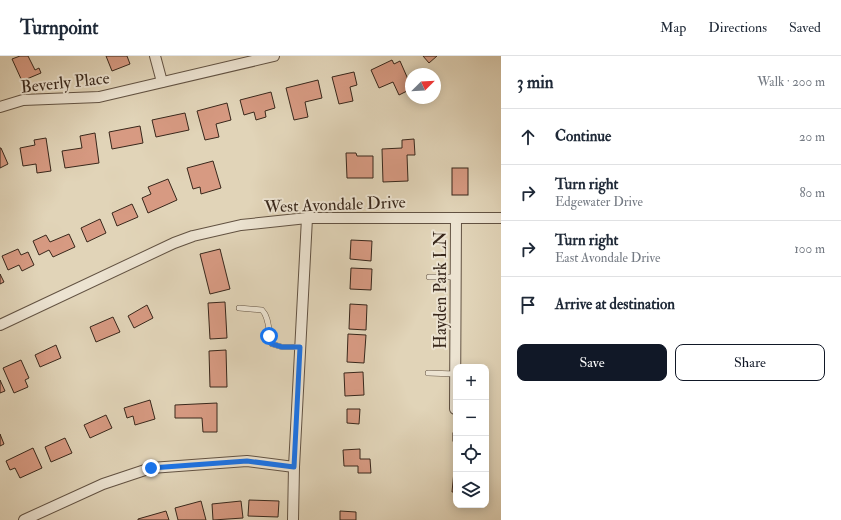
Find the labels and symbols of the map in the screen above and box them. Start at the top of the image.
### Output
street label: Beverly Place [20,67,111,99]
north arrow [405,68,441,104]
street label: West Avondale Drive [263,192,406,217]
street label: Hayden Park LN [430,230,452,349]
route start [260,327,278,345]
route end [142,459,160,477]

